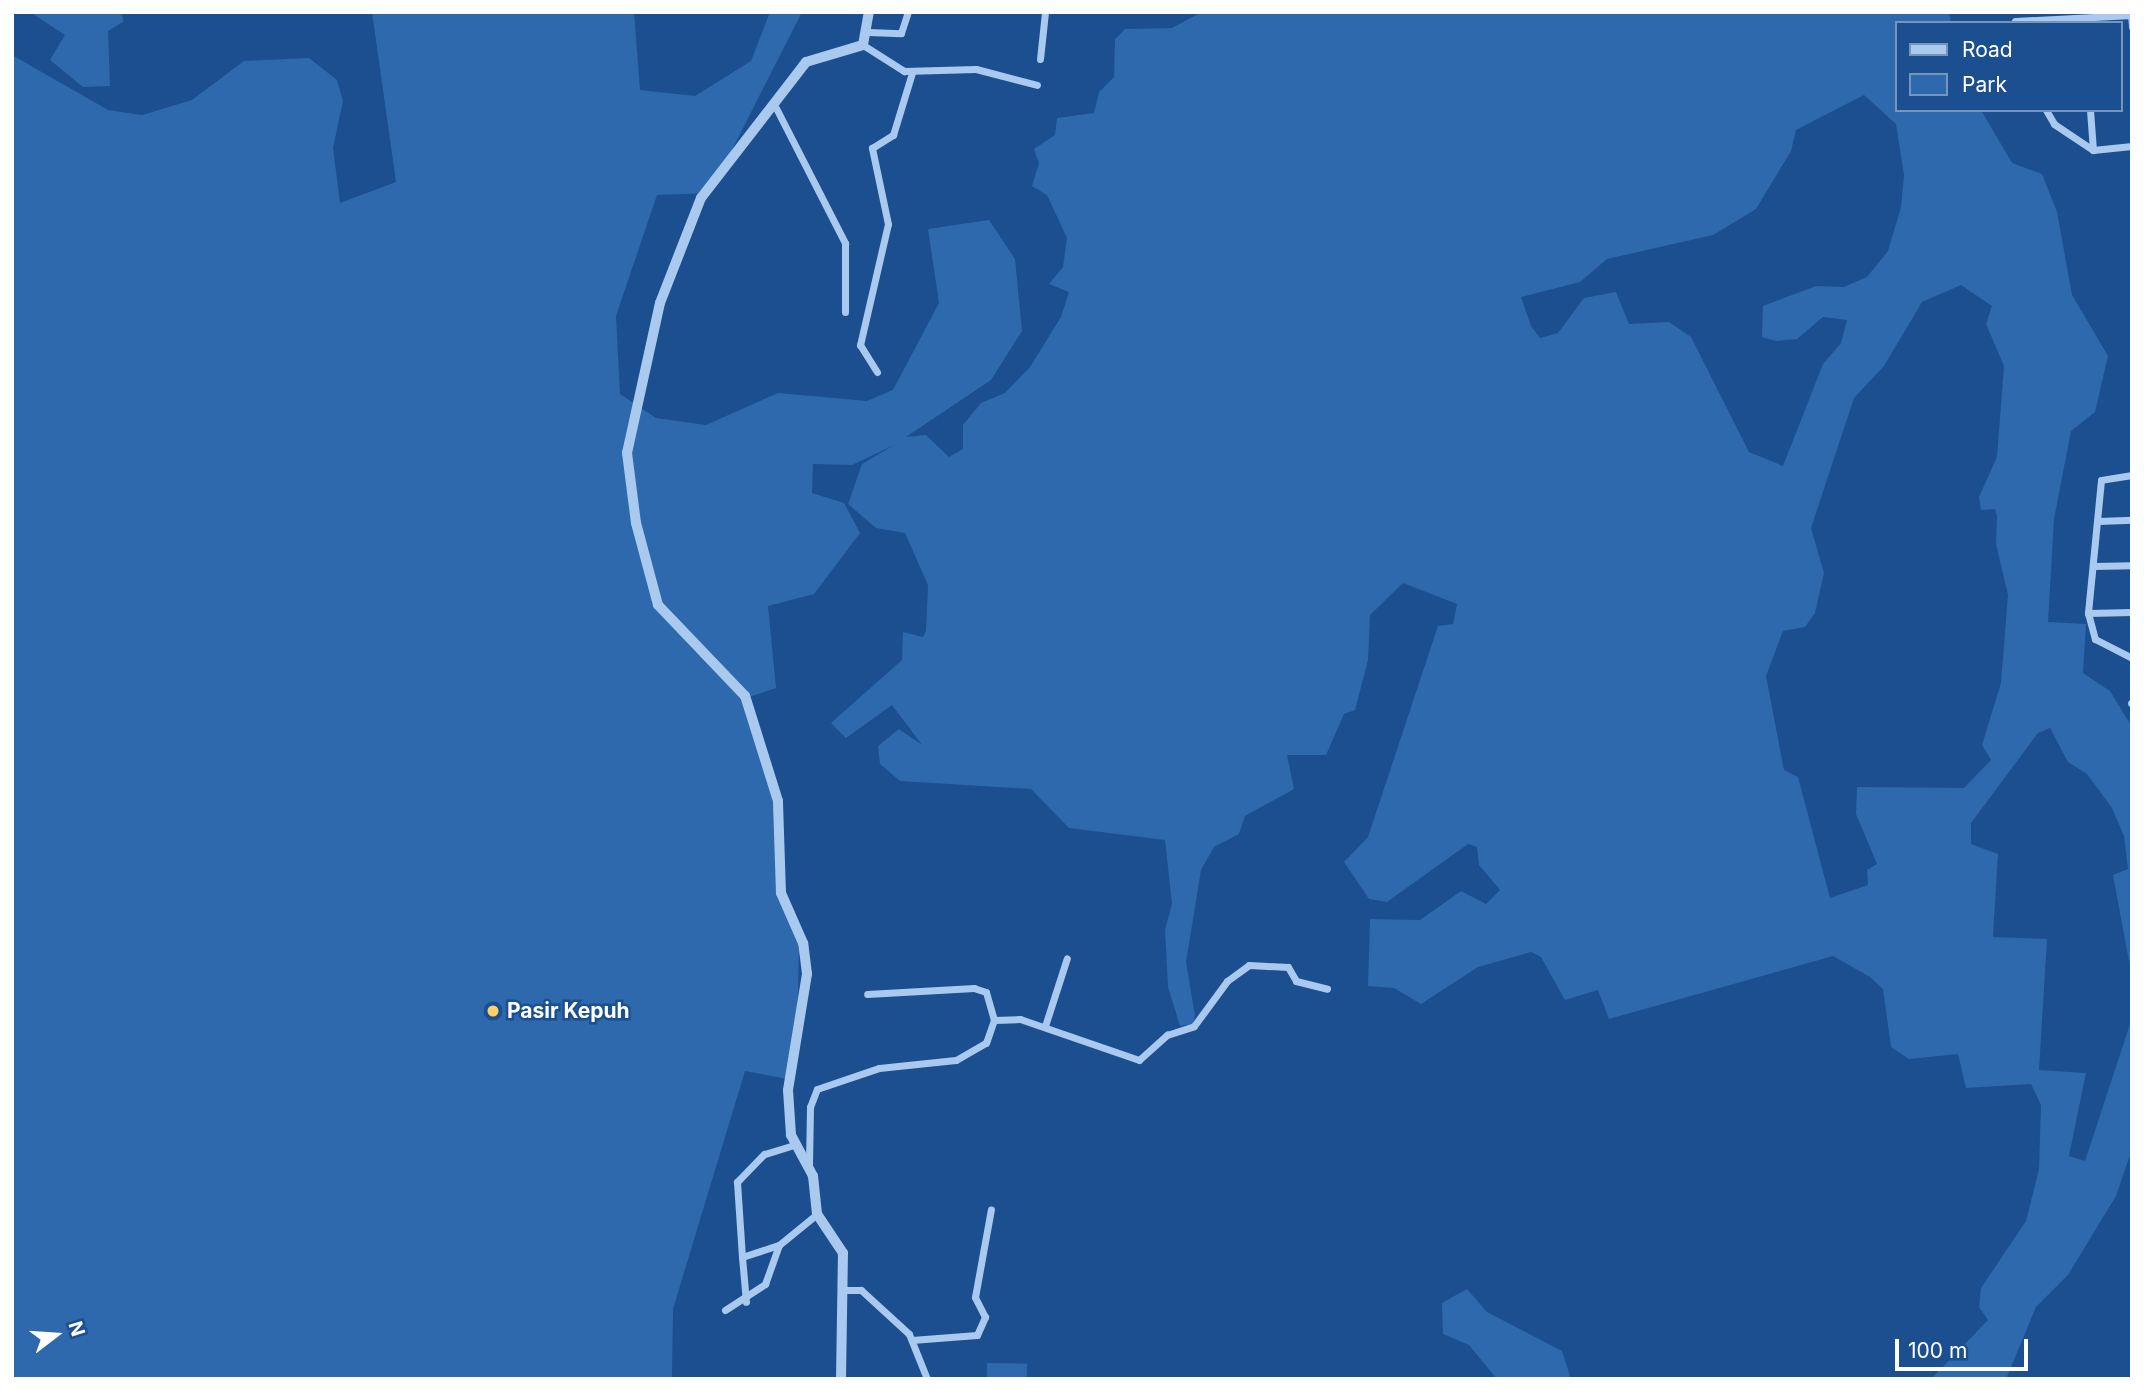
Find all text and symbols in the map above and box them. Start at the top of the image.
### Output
legend [1896,21,2123,112]
text: Road [1962,37,2013,62]
text: Park [1962,72,2007,97]
place label: Pasir Kepuh [507,998,630,1024]
marker: Pasir Kepuh [485,1003,501,1019]
north arrow [21,1300,91,1370]
text: N [63,1318,90,1339]
scale bar [1899,1324,2032,1368]
text: 100 m [1908,1338,1967,1363]

